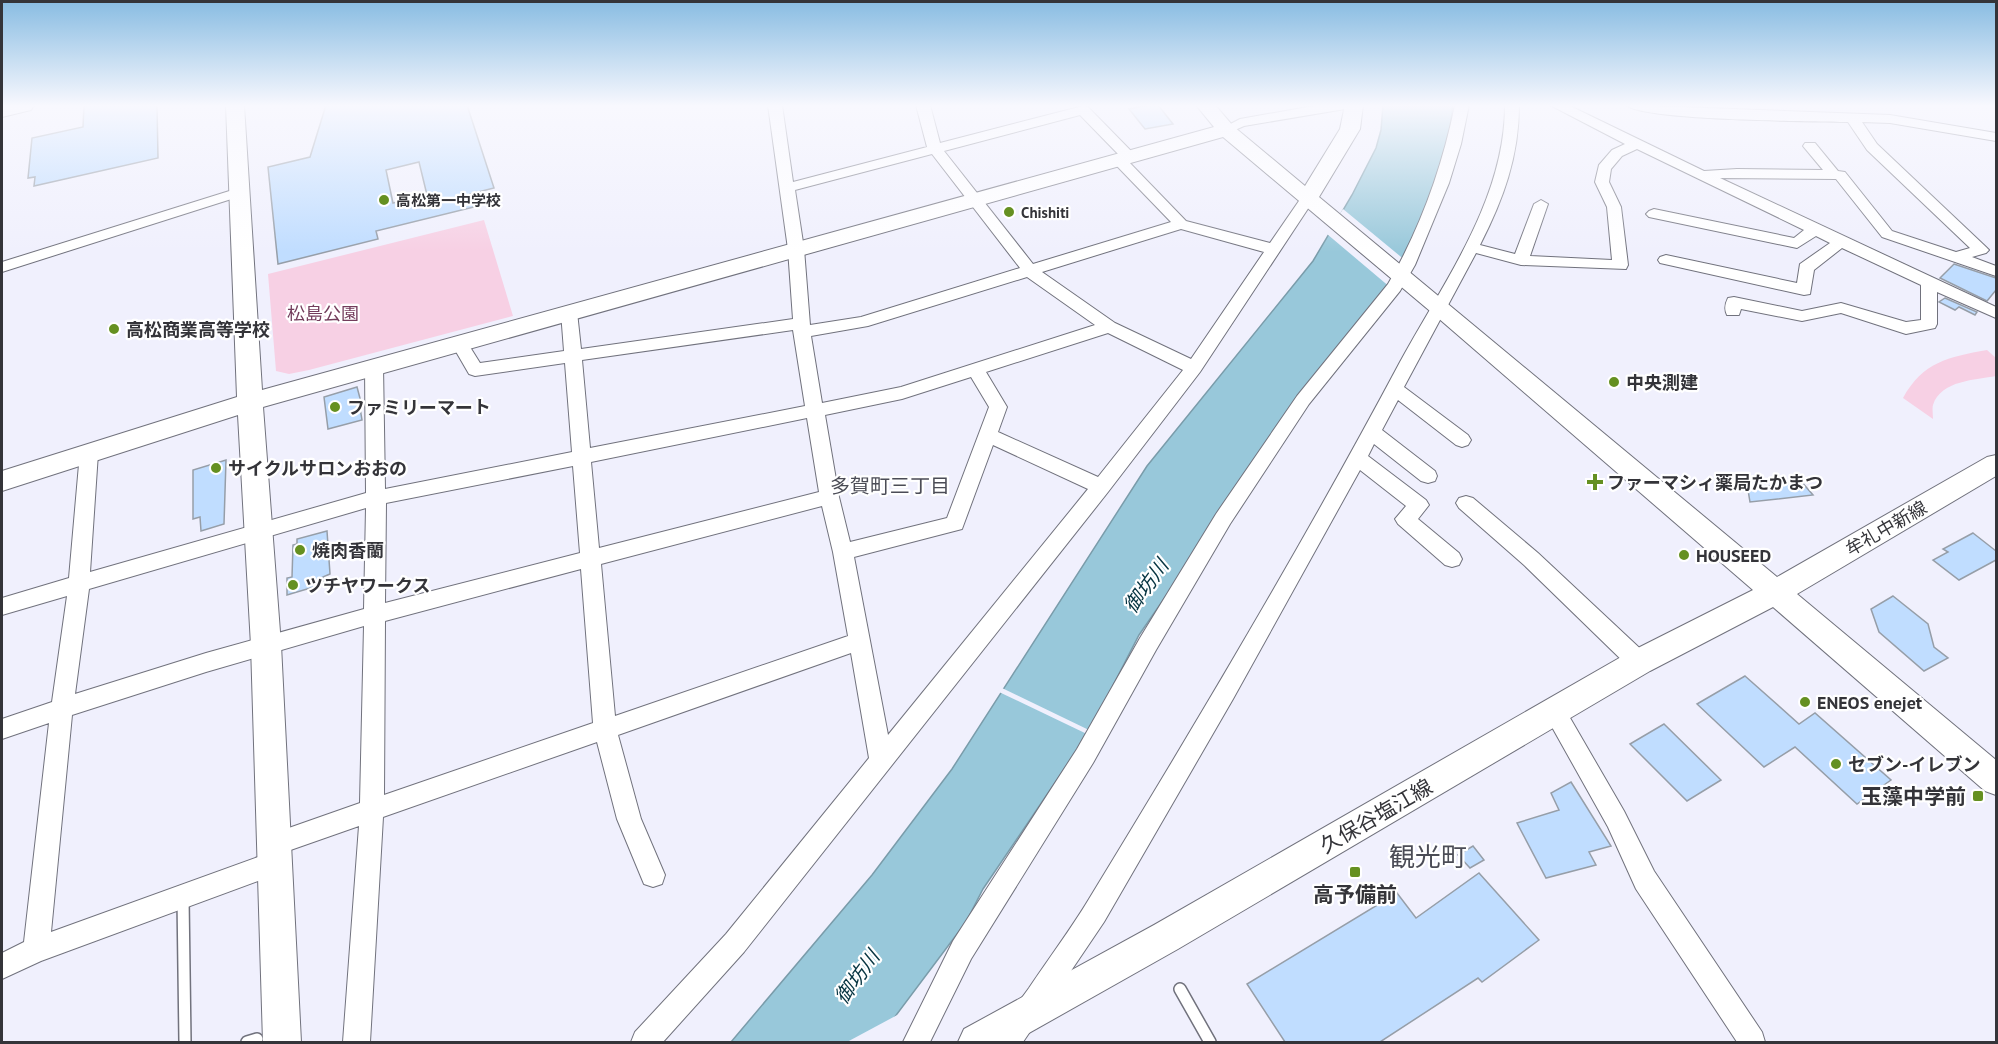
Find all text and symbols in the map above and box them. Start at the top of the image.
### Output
place label: 高松第一中学校 [396,191,501,210]
marker: 高松第一中学校 [377,193,391,207]
place label: Chishiti [1021,203,1069,222]
marker: Chishiti [1002,205,1016,219]
park label: 松島公園 [287,302,359,325]
place label: 高松商業高等学校 [126,318,270,341]
marker: 高松商業高等学校 [107,322,121,336]
place label: 中央測建 [1626,371,1698,394]
marker: 中央測建 [1607,375,1621,389]
place label: ファミリーマート [347,396,491,419]
marker: ファミリーマート [328,400,342,414]
place label: サイクルサロンおおの [228,457,407,480]
marker: サイクルサロンおおの [209,461,223,475]
place label: ファーマシィ薬局たかまつ [1607,471,1823,494]
district label: 多賀町三丁目 [830,473,950,499]
marker: ファーマシィ薬局たかまつ [1588,475,1602,489]
street label: 牟礼中新線 [1841,496,1931,560]
place label: 焼肉香蘭 [312,539,384,562]
marker: 焼肉香蘭 [293,543,307,557]
place label: HOUSEED [1696,544,1771,567]
marker: HOUSEED [1677,548,1691,562]
water label: 御坊川 [1118,552,1175,618]
place label: ツチヤワークス [305,574,430,597]
marker: ツチヤワークス [286,578,300,592]
place label: ENEOS enejet [1817,691,1923,714]
marker: ENEOS enejet [1798,695,1812,709]
place label: セブン-イレブン [1848,753,1980,776]
marker: セブン-イレブン [1829,757,1843,771]
street label: 久保谷塩江線 [1315,773,1437,859]
place label: 玉藻中学前 [1861,783,1966,810]
marker: 玉藻中学前 [1971,789,1985,803]
district label: 観光町 [1389,840,1467,873]
marker: 高予備前 [1348,865,1362,879]
place label: 高予備前 [1313,881,1397,908]
water label: 御坊川 [829,943,886,1009]

